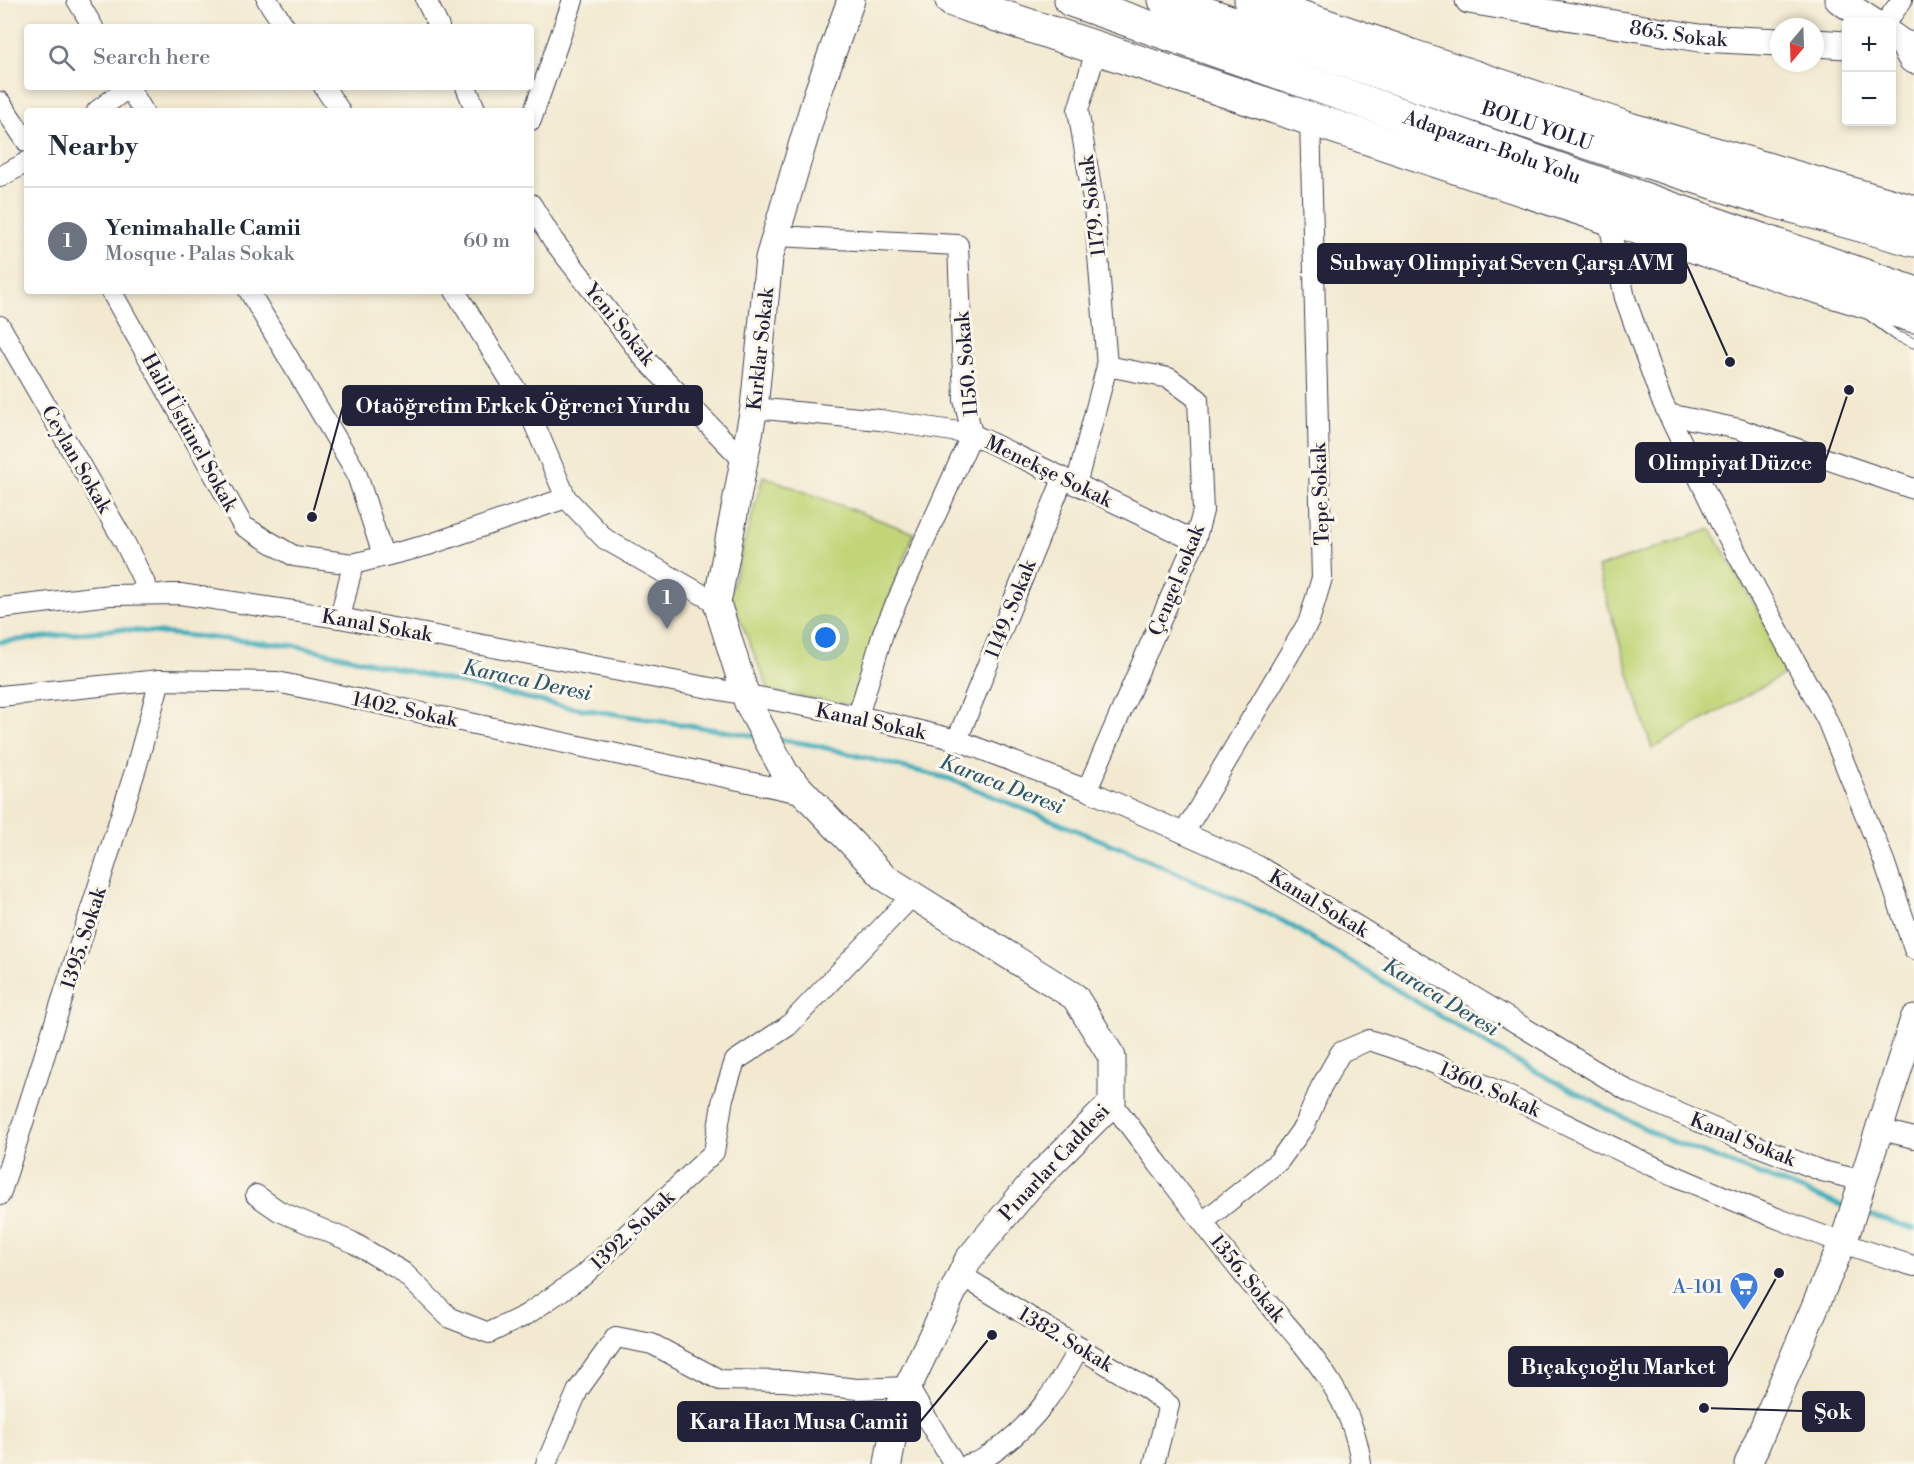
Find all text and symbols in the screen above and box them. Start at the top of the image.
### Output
street label: 865. Sokak [1627,16,1729,53]
north arrow [1770,18,1824,72]
map controls [1842,18,1896,126]
button: + [1842,18,1896,72]
search box [24,24,534,90]
icon: search [45,41,78,74]
text: Search here [93,44,210,71]
button: − [1842,72,1896,126]
street label: BOLU YOLU [1477,96,1596,157]
street label: Adapazarı-Bolu Yolu [1399,105,1585,190]
text: Nearby [48,131,138,163]
street label: 1179. Sokak [1075,152,1112,258]
text: Yenimahalle Camii [105,215,301,242]
text: 1 [63,229,72,254]
text: 60 m [463,229,510,254]
text: Mosque · Palas Sokak [105,242,294,267]
callout: Subway Olimpiyat Seven Çarşı AVM [1318,244,1686,283]
text: Subway Olimpiyat Seven Çarşı AVM [1330,251,1674,277]
street label: Yeni Sokak [577,278,661,372]
street label: Kırklar Sokak [743,285,781,412]
street label: 1150. Sokak [950,309,985,417]
street label: Halil Üstünel Sokak [135,349,244,518]
callout: Otaöğretim Erkek Öğrenci Yurdu [343,386,702,425]
text: Otaöğretim Erkek Öğrenci Yurdu [356,391,691,420]
street label: Ceylan Sokak [35,402,117,519]
street label: Menekşe Sokak [981,431,1117,515]
street label: Tepe Sokak [1307,441,1336,546]
callout: Olimpiyat Düzce [1636,443,1825,482]
text: Olimpiyat Düzce [1648,451,1812,477]
street label: Çengel sokak [1144,520,1212,640]
street label: 1149. Sokak [980,555,1043,663]
pin: 1 [648,580,686,629]
street label: Kanal Sokak [319,604,436,649]
your location [811,623,840,652]
water label: Karaca Deresi [460,655,594,707]
street label: 1402. Sokak [350,687,461,734]
street label: Kanal Sokak [813,699,930,747]
water label: Karaca Deresi [936,749,1068,821]
street label: Kanal Sokak [1264,865,1374,945]
street label: 1395. Sokak [56,883,113,993]
water label: Karaca Deresi [1378,953,1504,1043]
street label: 1360. Sokak [1435,1057,1545,1124]
street label: Pınarlar Caddesi [994,1099,1116,1227]
street label: Kanal Sokak [1686,1108,1800,1174]
street label: 1392. Sokak [586,1185,682,1276]
street label: 1356. Sokak [1204,1230,1291,1329]
supermarket icon: A-101 [1728,1270,1760,1312]
place label: A-101 [1671,1275,1723,1300]
street label: 1382. Sokak [1013,1302,1119,1379]
callout: Bıçakçıoğlu Market [1509,1347,1727,1386]
text: Bıçakçıoğlu Market [1521,1355,1716,1381]
callout: Şok [1803,1392,1864,1431]
text: Şok [1814,1400,1853,1426]
callout: Kara Hacı Musa Camii [678,1402,920,1441]
text: Kara Hacı Musa Camii [690,1410,909,1436]

